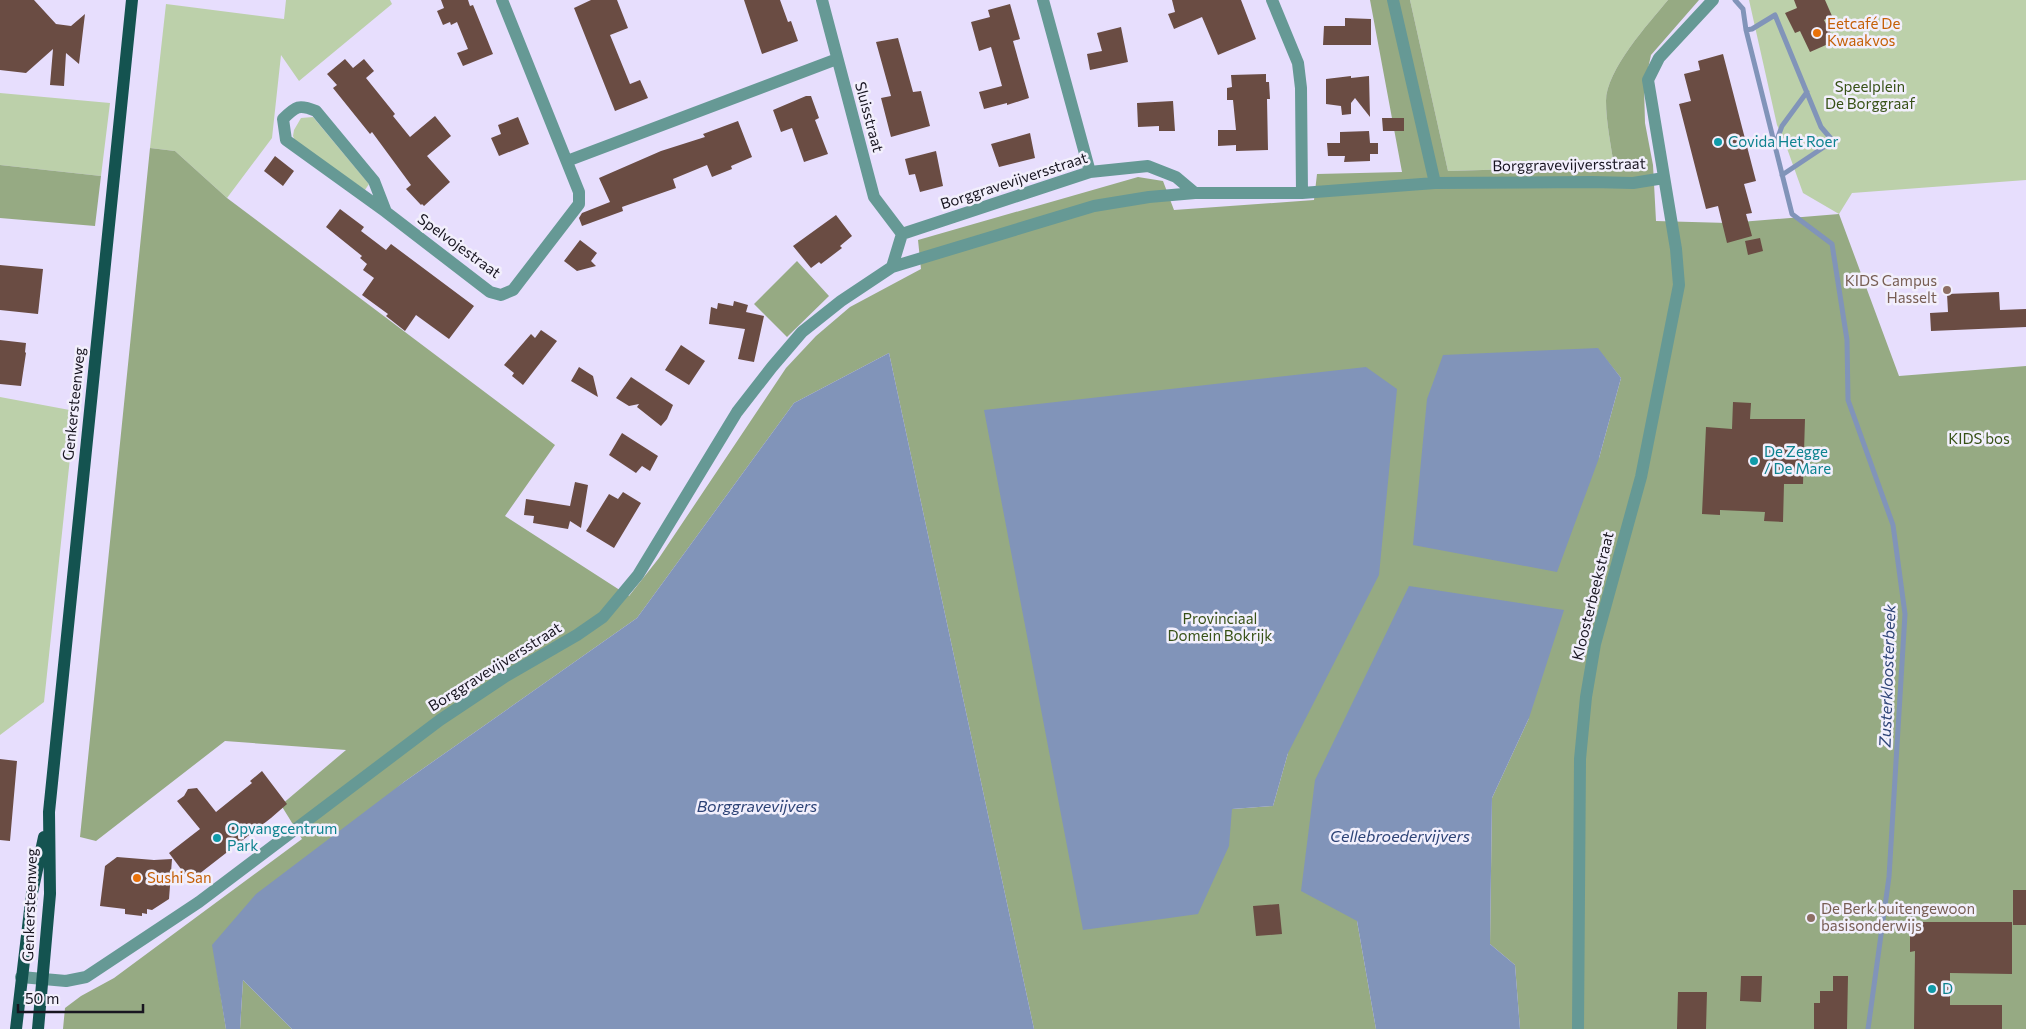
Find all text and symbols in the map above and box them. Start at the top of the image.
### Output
place label: Eetcafé De Kwaakvos [1827,14,1900,49]
marker: Eetcafé De Kwaakvos [1811,27,1823,39]
park label: Speelplein De Borggraaf [1825,77,1915,112]
street label: Sluisstraat [852,80,888,154]
place label: Covida Het Roer [1728,132,1838,150]
marker: Covida Het Roer [1712,136,1724,148]
street label: Borggravevijversstraat [938,148,1089,212]
street label: Borggravevijversstraat [1492,154,1646,174]
street label: Spelvojestraat [415,209,505,281]
place label: KIDS Campus Hasselt [1845,271,1937,306]
marker: KIDS Campus Hasselt [1941,284,1953,296]
street label: Genkersteenweg [58,346,88,461]
park label: KIDS bos [1948,429,2010,447]
place label: De Zegge / De Mare [1764,442,1831,477]
marker: De Zegge / De Mare [1748,455,1760,467]
street label: Kloosterbeekstraat [1567,530,1617,662]
water label: Zusterkloosterbeek [1874,604,1899,749]
park label: Provinciaal Domein Bokrijk [1168,609,1272,644]
street label: Borggravevijversstraat [425,618,564,714]
water label: Borggravevijvers [697,796,817,815]
place label: Opvangcentrum Park [227,819,337,854]
water label: Cellebroedervijvers [1330,826,1470,845]
marker: Opvangcentrum Park [211,832,223,844]
street label: Genkersteenweg [18,848,40,962]
place label: Sushi San [147,868,212,886]
marker: Sushi San [131,872,143,884]
place label: De Berk buitengewoon basisonderwijs [1821,899,1975,934]
marker: De Berk buitengewoon basisonderwijs [1805,912,1817,924]
place label: D [1942,979,1953,997]
scale bar [18,982,142,1014]
marker: D [1926,983,1938,995]
text: 50 m [25,989,59,1007]

